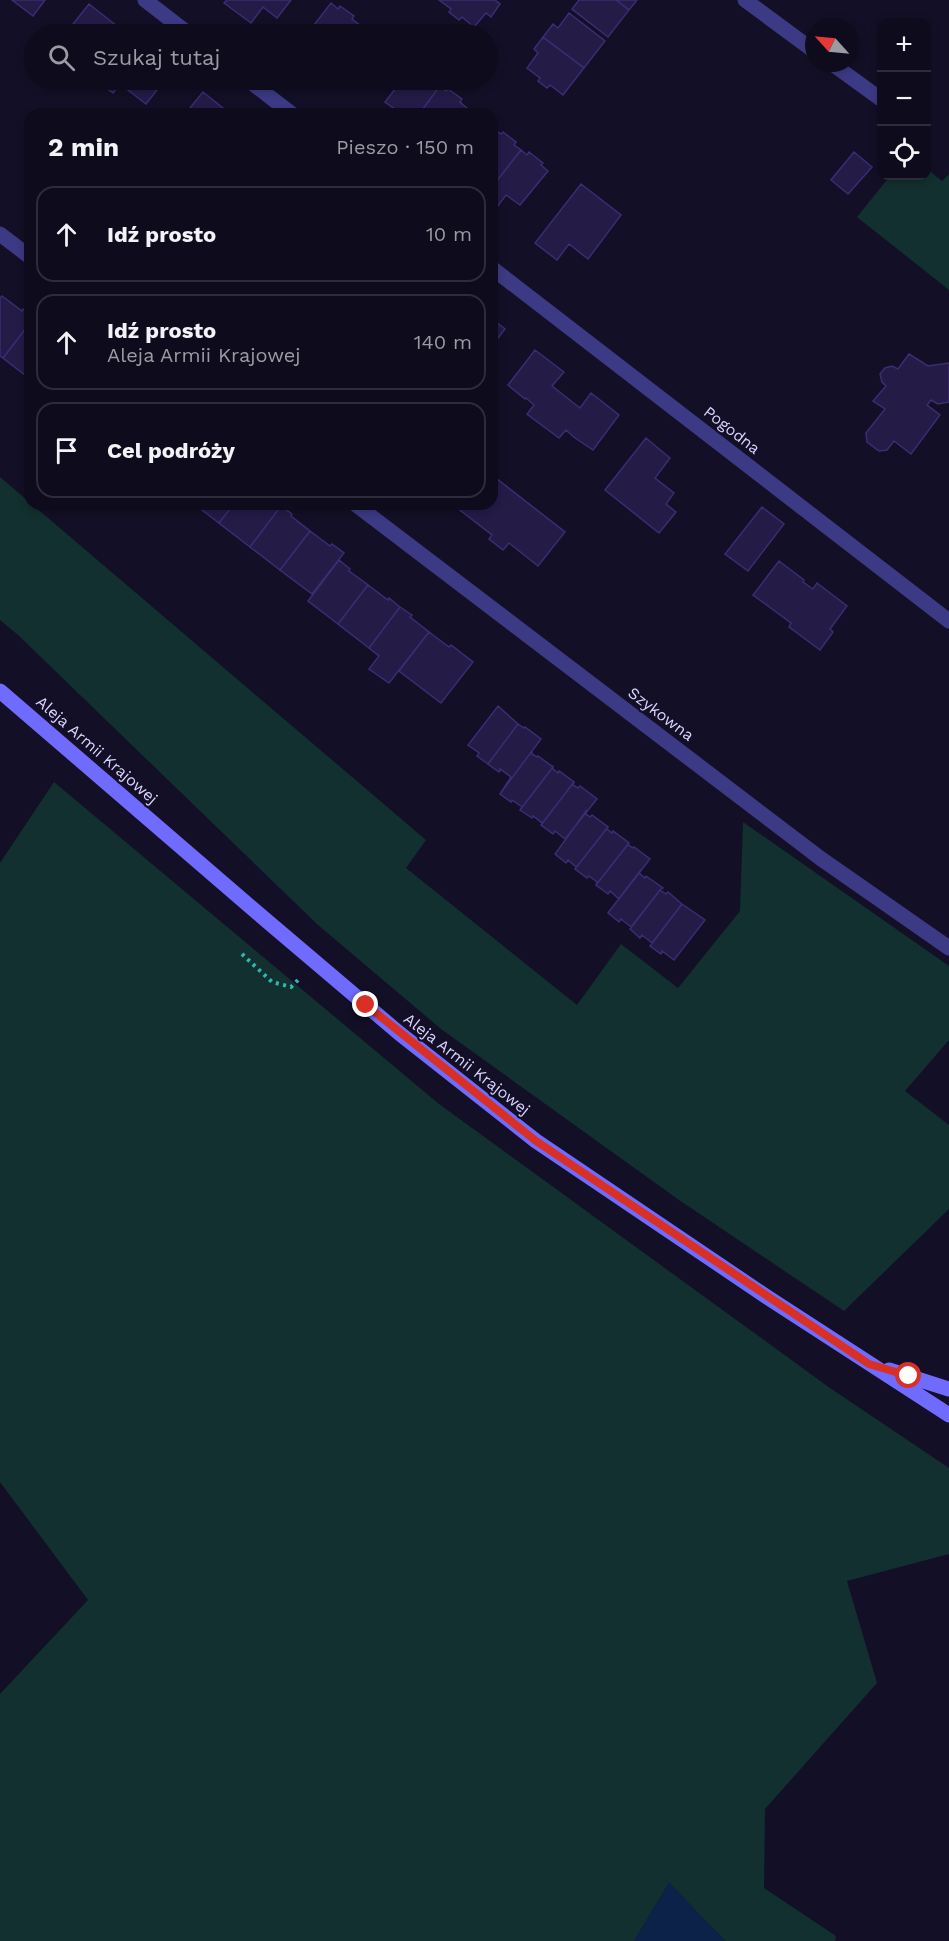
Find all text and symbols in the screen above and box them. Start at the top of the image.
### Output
north arrow [805,18,859,72]
map controls [877,18,931,180]
button: + [877,18,931,72]
search box [24,24,498,90]
icon: search [45,41,78,74]
text: Szukaj tutaj [93,45,220,70]
button: − [877,72,931,126]
button: locate [877,126,931,180]
text: 2 min [48,132,119,162]
text: Pieszo · 150 m [336,135,474,159]
icon: ahead [50,218,83,251]
text: Idź prosto [107,222,216,247]
text: 10 m [426,222,472,246]
text: Idź prosto [107,318,216,343]
icon: ahead [50,326,83,359]
text: 140 m [414,330,472,354]
text: Aleja Armii Krajowej [107,343,301,367]
street label: Pogodna [700,402,764,458]
icon: arrive [50,434,83,467]
text: Cel podróży [107,438,235,463]
street label: Szykowna [624,683,698,745]
street label: Aleja Armii Krajowej [32,692,162,808]
route end [352,991,378,1017]
street label: Aleja Armii Krajowej [400,1009,534,1119]
route start [895,1362,921,1388]

